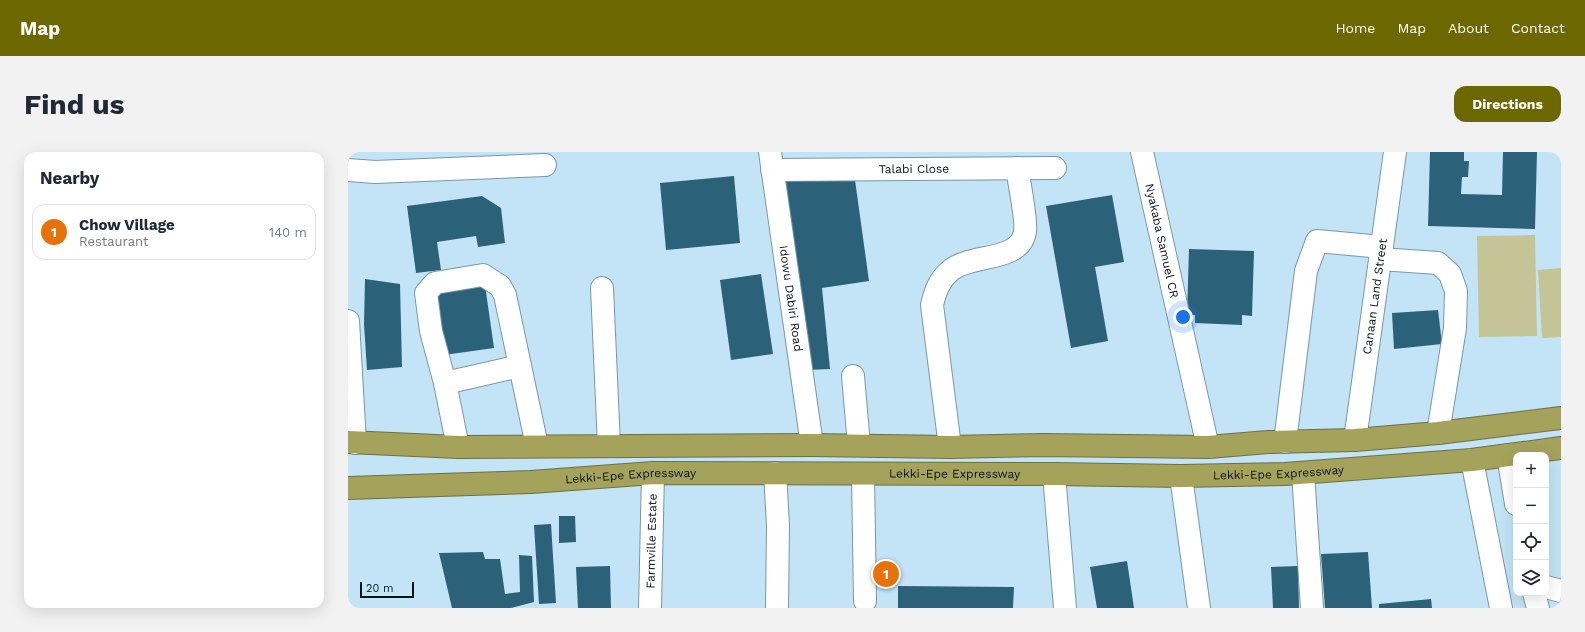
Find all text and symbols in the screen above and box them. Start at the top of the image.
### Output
text: Map [20,17,60,40]
text: Home [1335,20,1375,36]
text: Map [1397,20,1426,36]
text: About [1448,20,1489,36]
text: Contact [1511,20,1565,36]
button: Directions [1454,86,1561,122]
text: Find us [24,88,124,121]
street label: Talabi Close [879,162,949,176]
text: Nearby [40,168,99,188]
street label: Nyakaba Samuel CR [1142,182,1181,299]
text: Chow Village [79,216,175,234]
text: 1 [51,225,57,240]
text: 140 m [269,225,307,240]
text: Restaurant [79,234,149,249]
street label: Canaan Land Street [1360,238,1390,355]
street label: Idowu Dabiri Road [776,244,806,353]
your location [1173,307,1193,327]
map controls [1513,452,1549,596]
button: + [1513,452,1549,488]
street label: Lekki-Epe Expressway [1213,463,1345,482]
street label: Lekki-Epe Expressway [565,466,697,486]
street label: Lekki-Epe Expressway [889,467,1021,481]
button: − [1513,488,1549,524]
street label: Farmville Estate [643,493,660,589]
button: locate [1513,524,1549,560]
pin: 1 [873,559,899,589]
button: layers [1513,560,1549,596]
scale bar [360,580,414,599]
text: 20 m [366,582,394,595]

